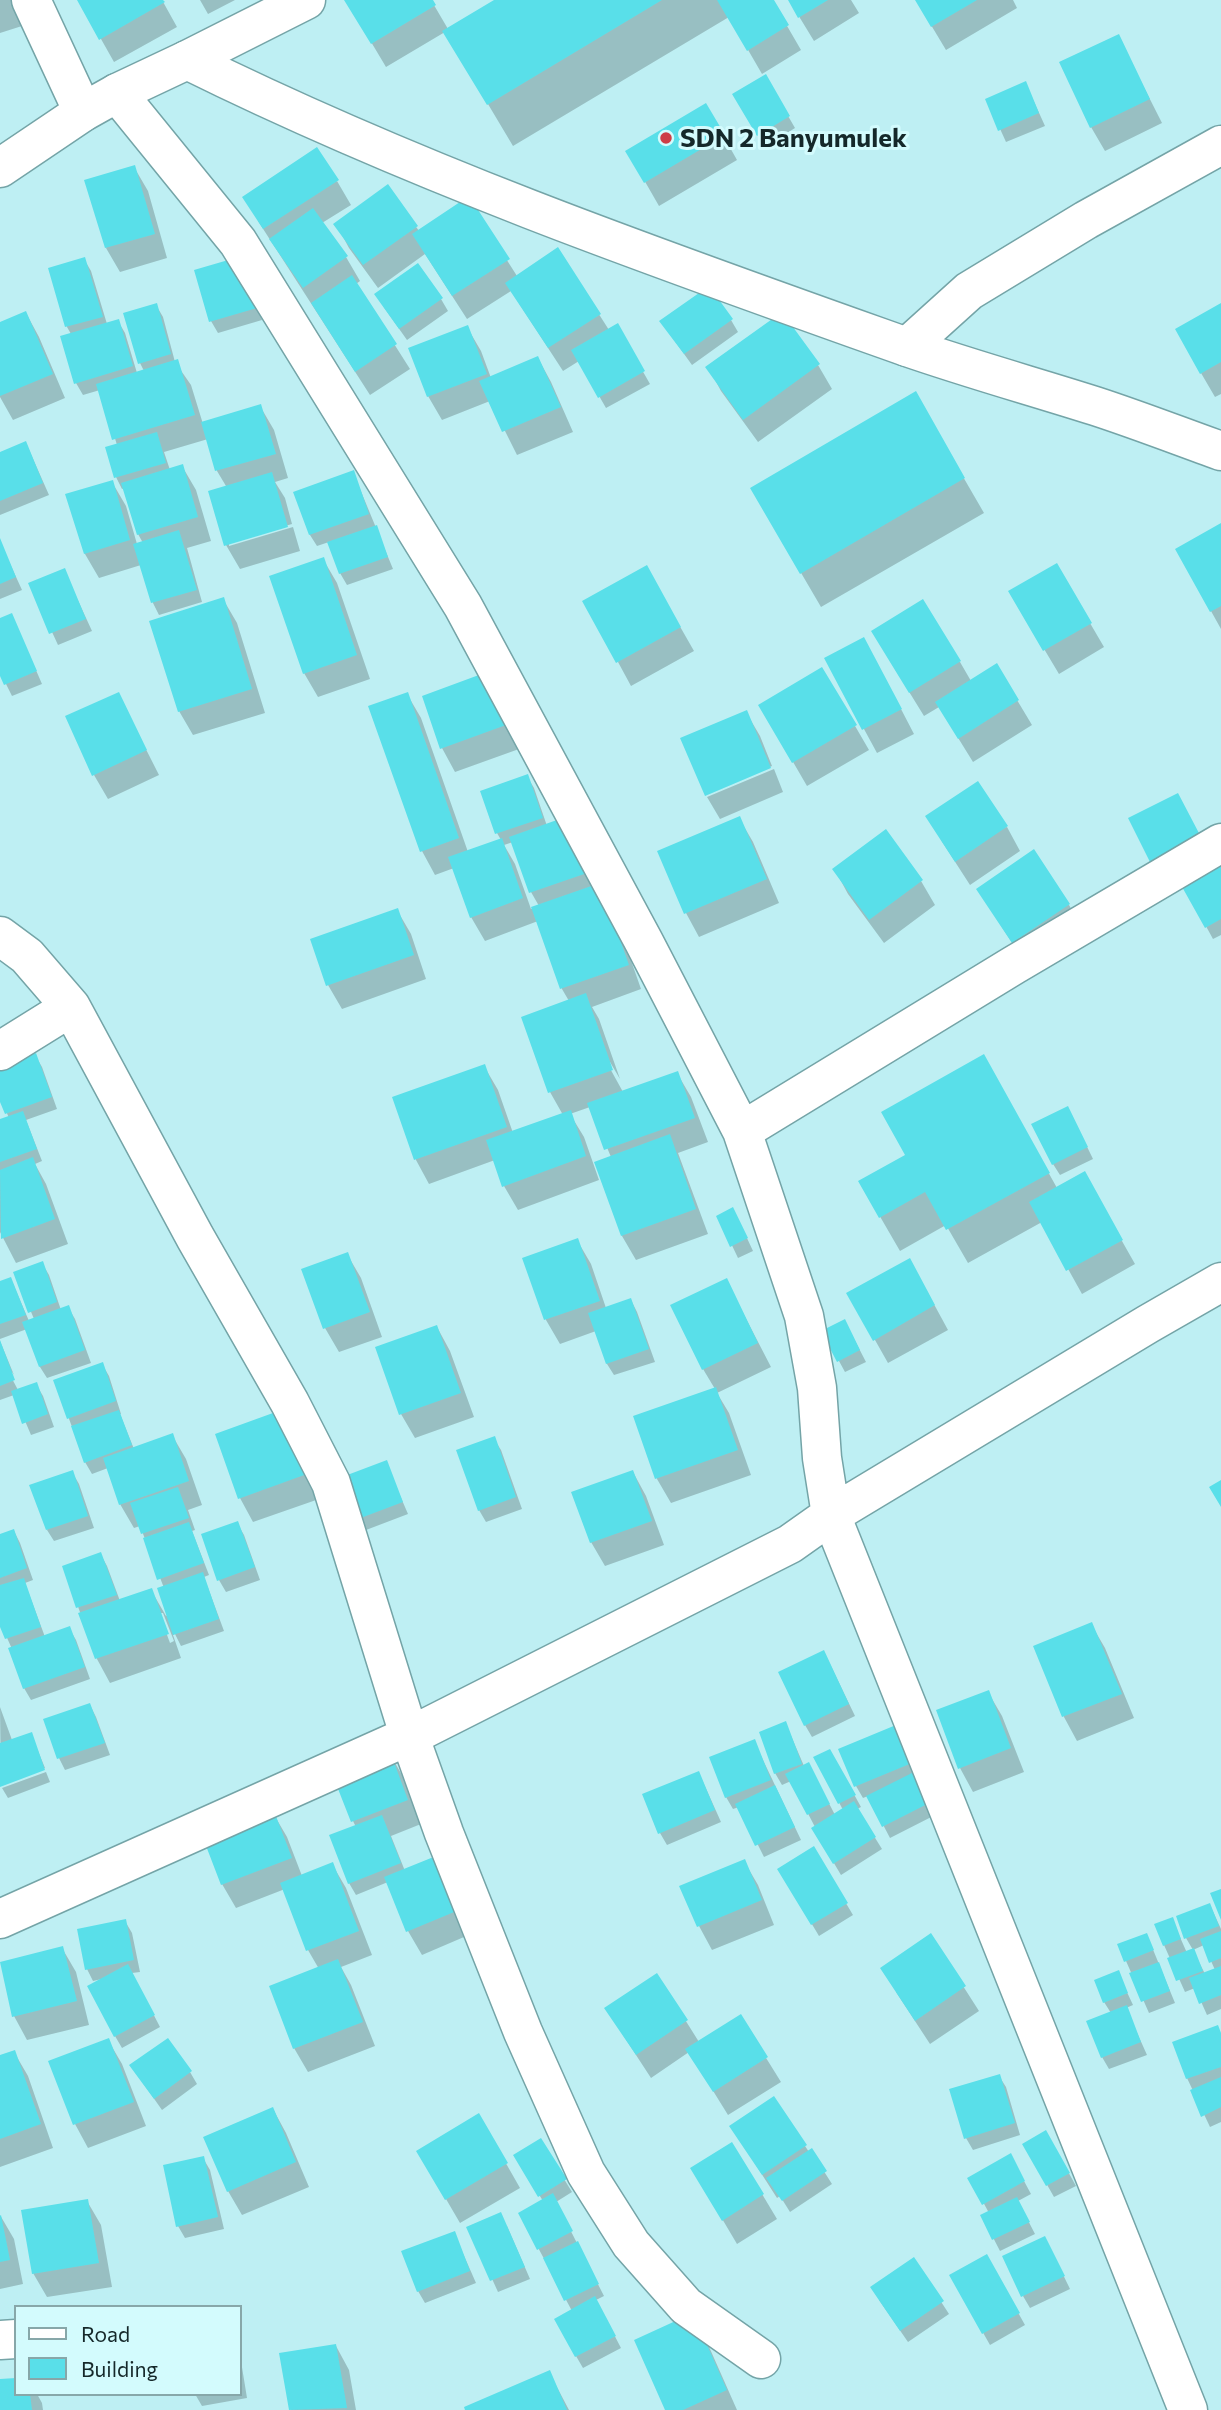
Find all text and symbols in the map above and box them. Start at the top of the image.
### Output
place label: SDN 2 Banyumulek [680,122,907,154]
marker: SDN 2 Banyumulek [658,130,674,146]
legend [14,2305,242,2396]
text: Road [81,2321,130,2346]
text: Building [81,2356,158,2381]

